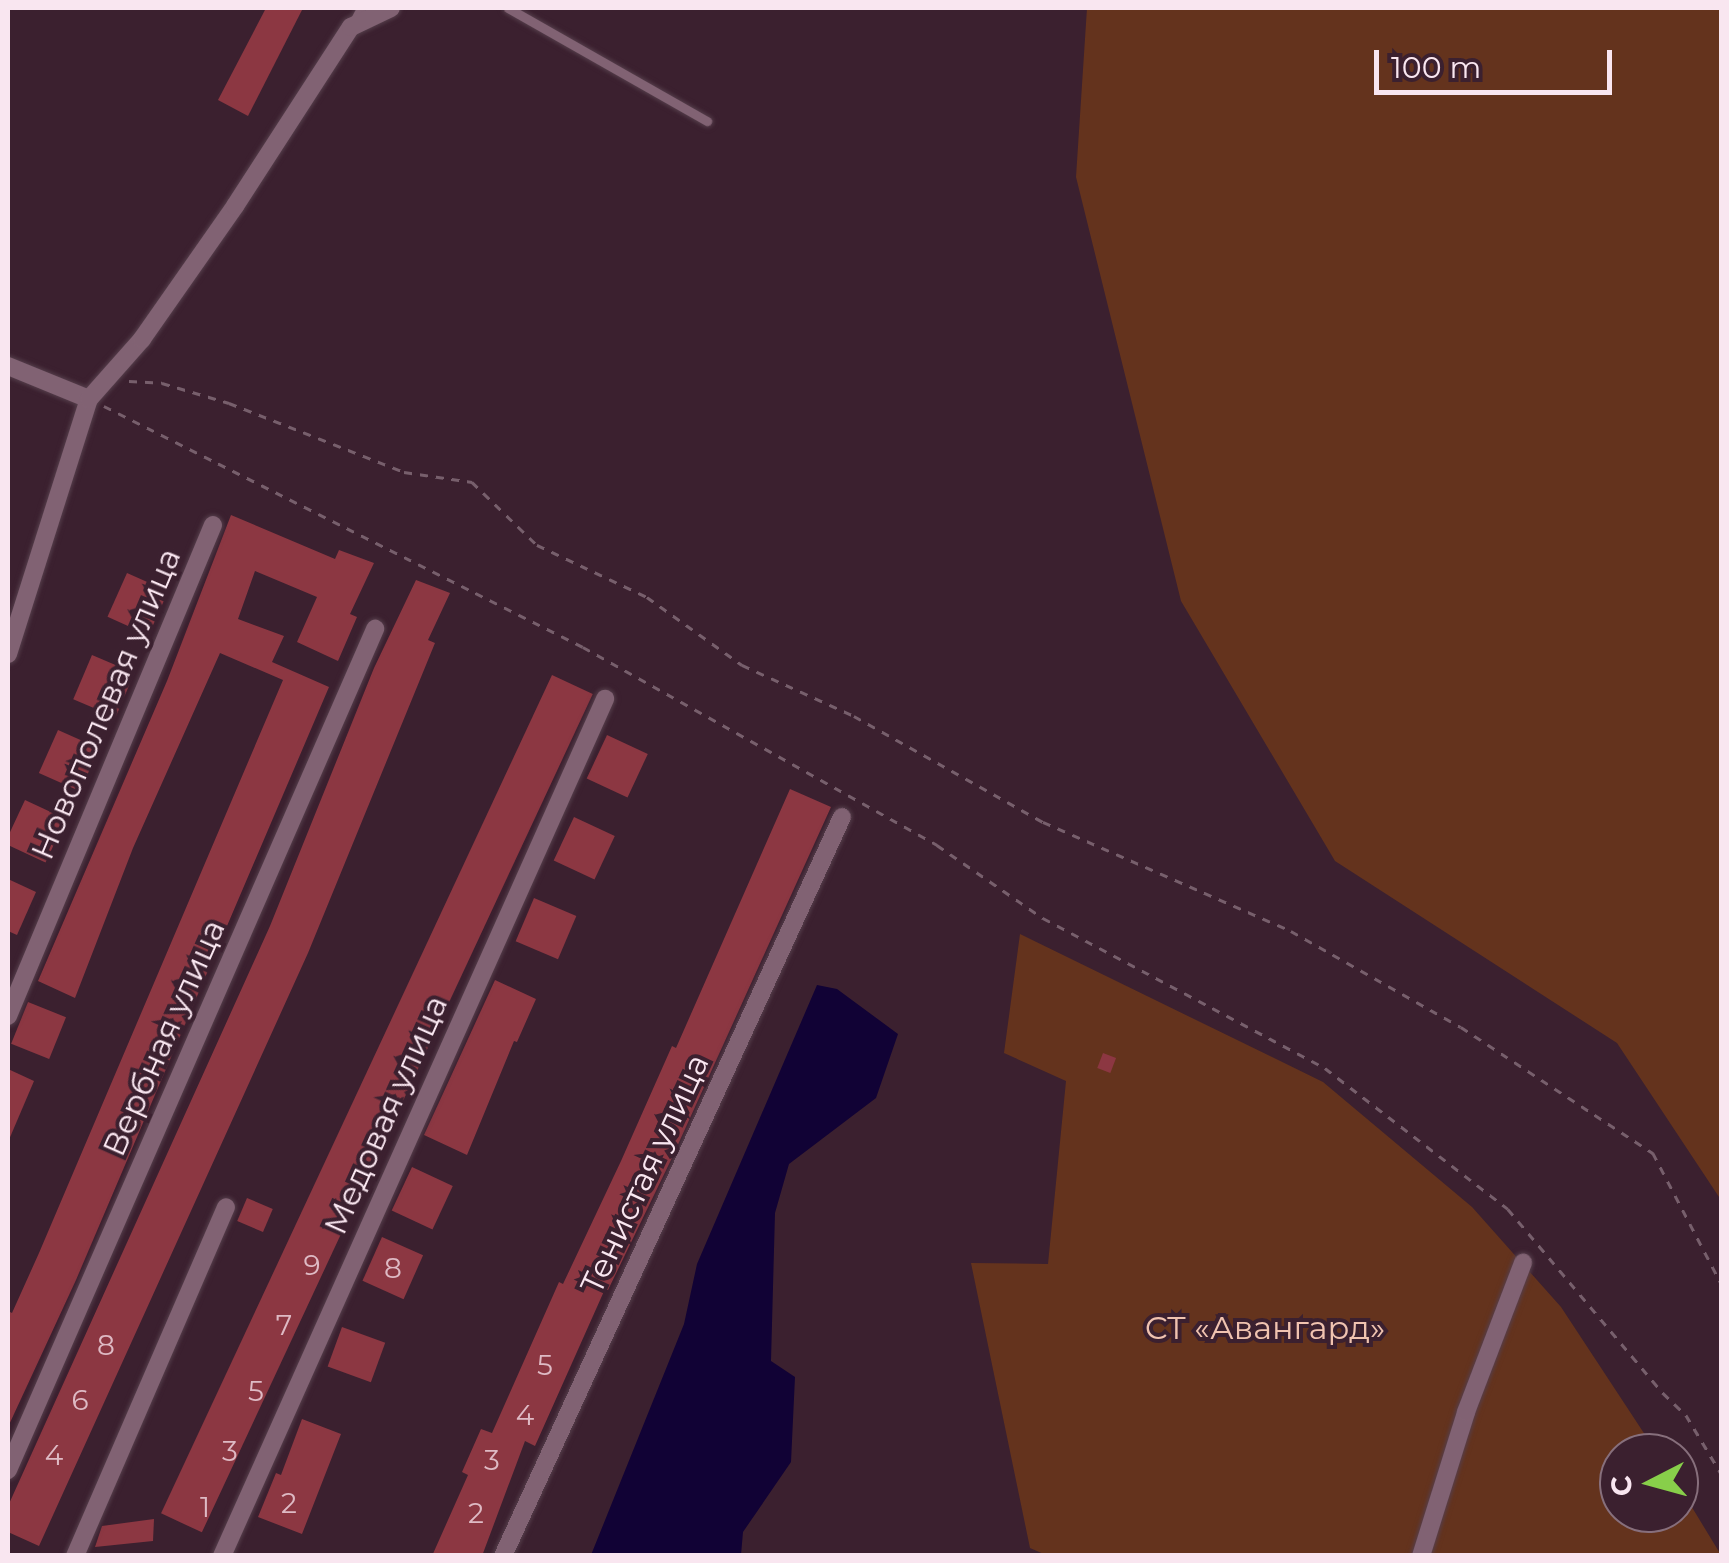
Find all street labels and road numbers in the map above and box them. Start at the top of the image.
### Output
street label: Новополевая улица [23,543,189,865]
street label: Вербная улица [95,914,233,1162]
street label: Медовая улица [316,990,456,1240]
street label: Тенистая улица [573,1048,717,1300]

